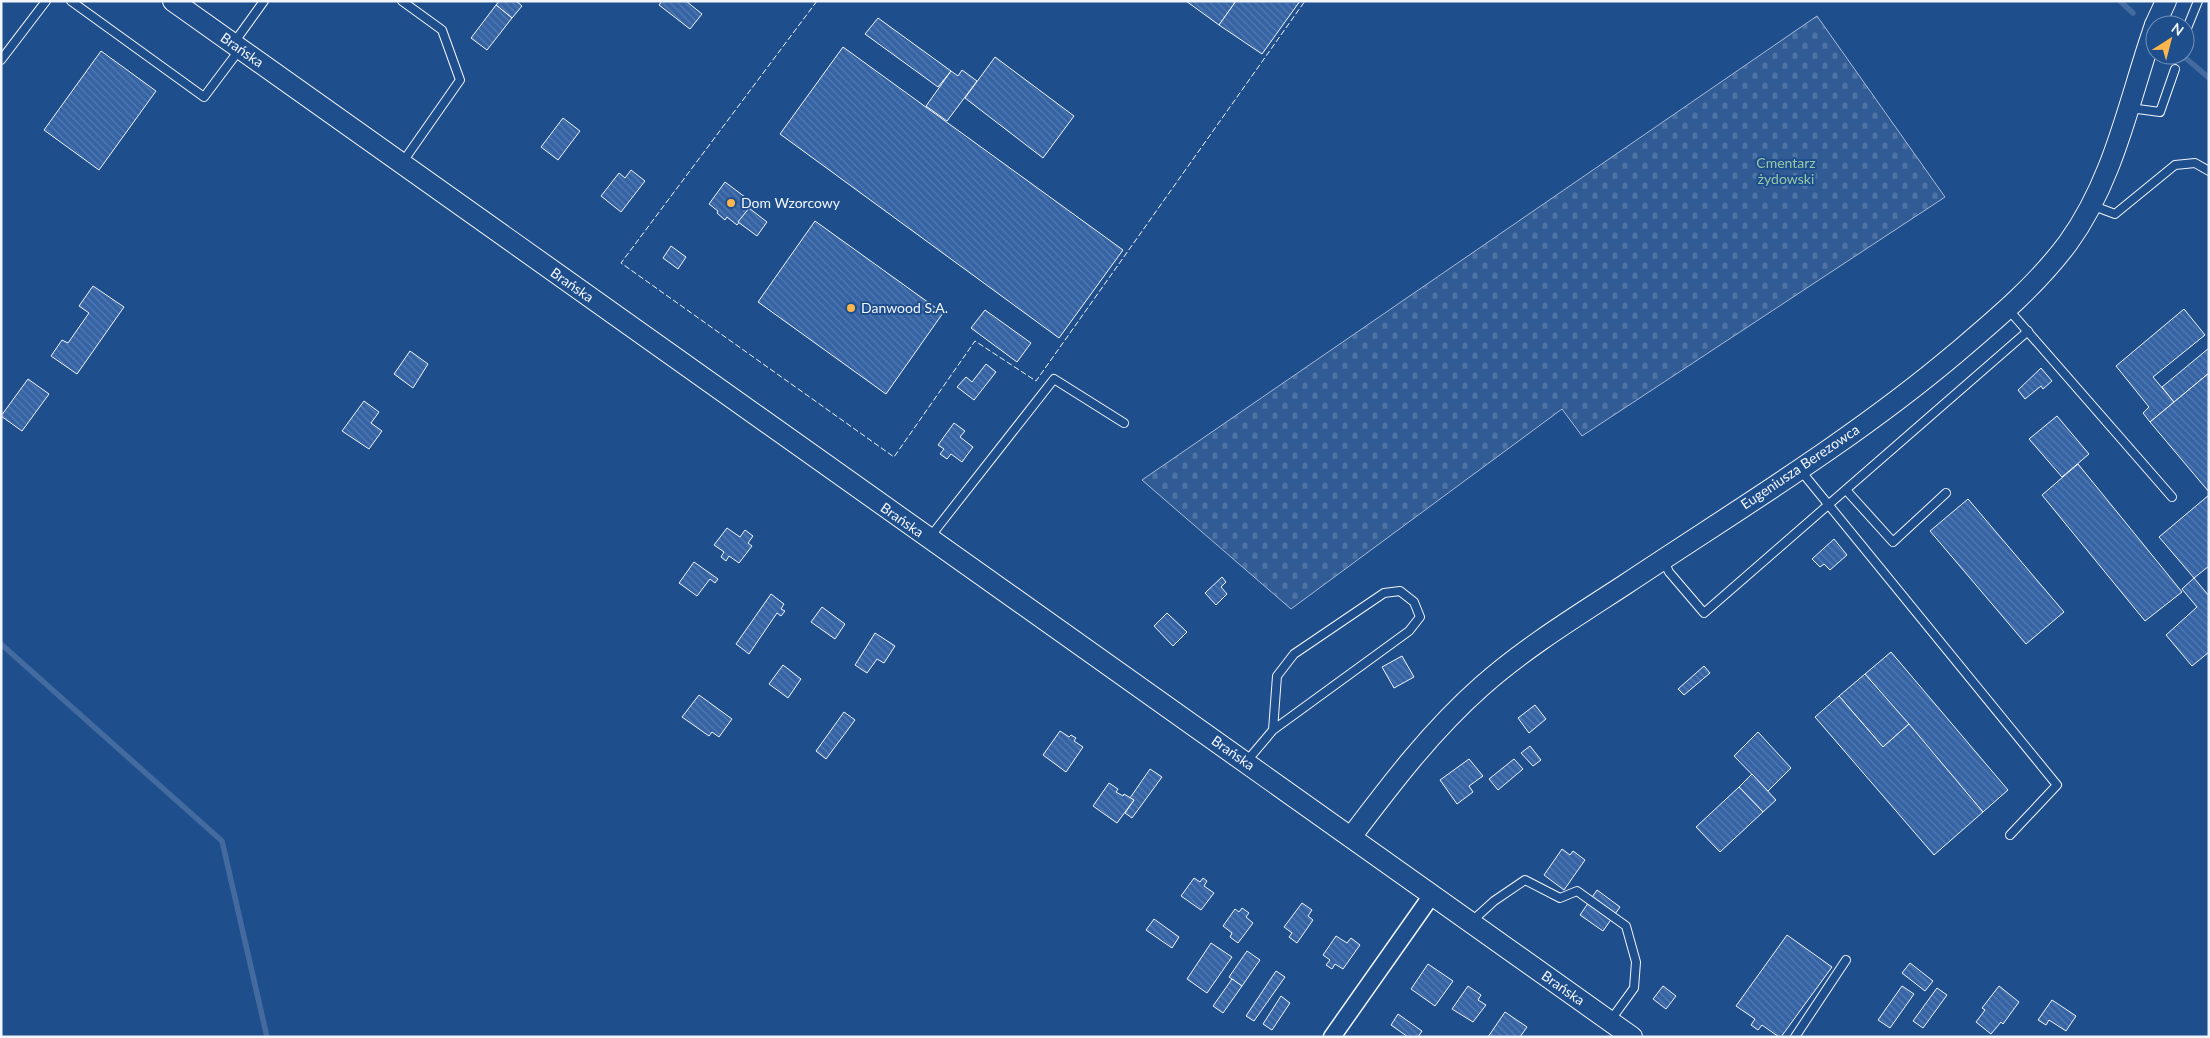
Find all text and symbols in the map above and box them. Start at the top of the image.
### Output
north arrow [2145,15,2195,65]
text: N [2169,19,2187,39]
street label: Brańska [217,29,267,71]
park label: Cmentarz żydowski [1756,154,1816,187]
place label: Dom Wzorcowy [741,194,841,211]
marker: Dom Wzorcowy [725,197,737,209]
street label: Brańska [547,264,597,306]
place label: Danwood S.A. [861,299,948,316]
marker: Danwood S.A. [845,302,857,314]
street label: Eugeniusza Berezowca [1737,421,1862,513]
street label: Brańska [877,499,927,541]
street label: Brańska [1208,732,1258,774]
street label: Brańska [1538,967,1588,1009]

